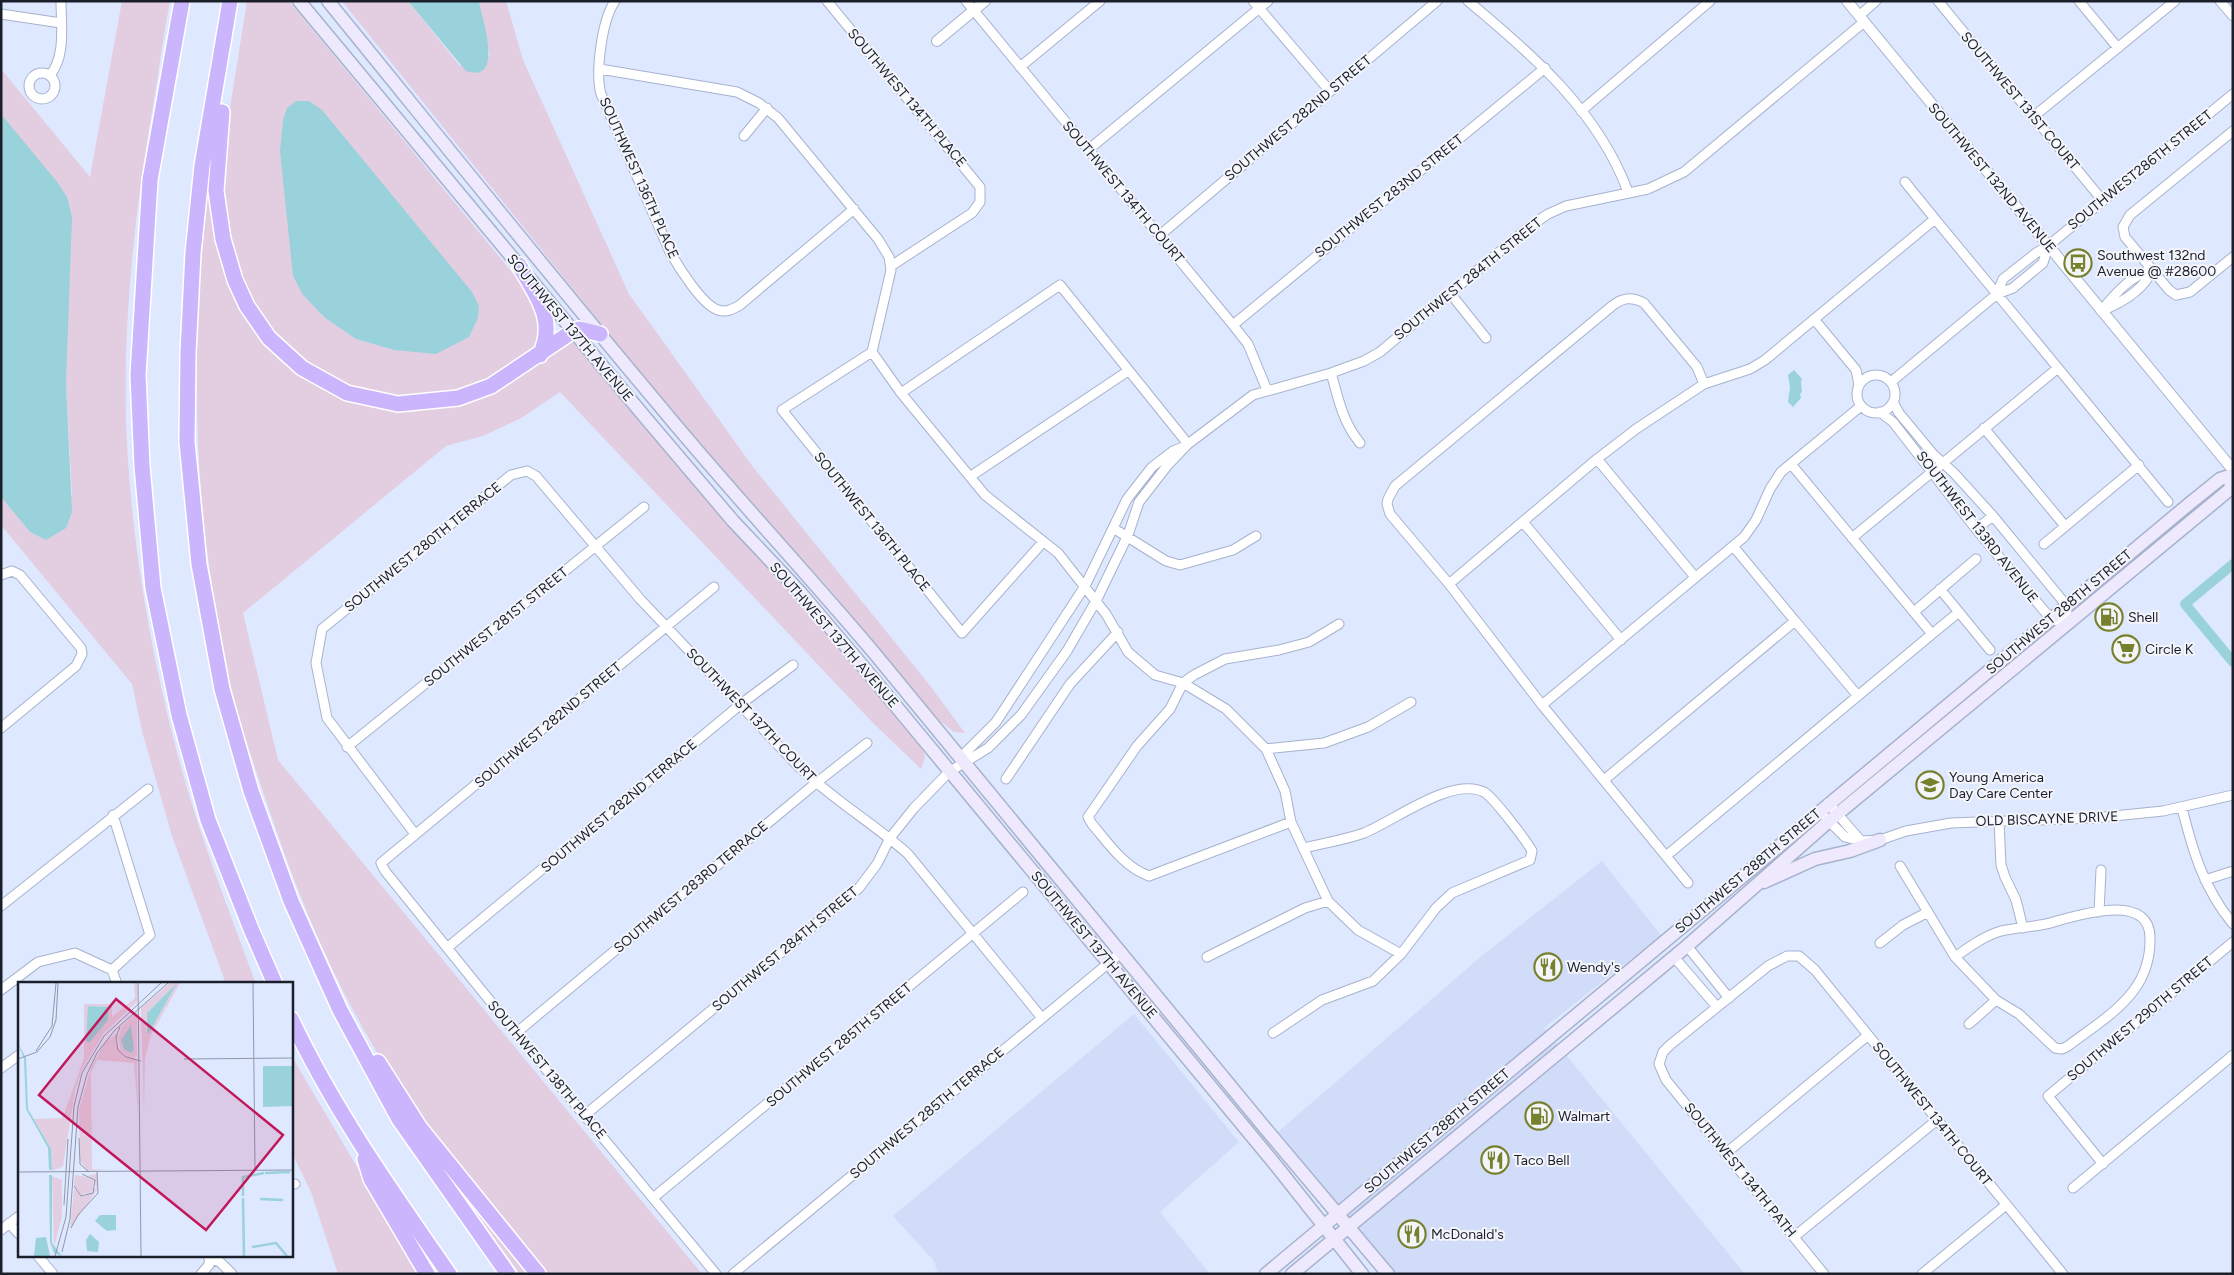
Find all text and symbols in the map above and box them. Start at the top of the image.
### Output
street label: SOUTHWEST 134TH PLACE [844,25,970,171]
street label: SOUTHWEST 131ST COURT [1957,28,2083,174]
street label: SOUTHWEST 282ND STREET [1221,51,1375,184]
street label: SOUTHWEST 136TH PLACE [596,95,682,261]
street label: SOUTHWEST 132ND AVENUE [1924,100,2060,256]
street label: SOUTHWEST286TH STREET [2064,106,2216,234]
street label: SOUTHWEST 134TH COURT [1059,118,1188,267]
street label: SOUTHWEST 283ND STREET [1311,131,1467,261]
street label: SOUTHWEST 284TH STREET [1391,214,1546,344]
place label: Southwest 132nd Avenue @ #28600 [2097,247,2216,280]
bus stop icon: Southwest 132nd Avenue @ #28600 [2063,248,2093,278]
street label: SOUTHWEST 137TH AVENUE [503,251,637,405]
street label: SOUTHWEST 133RD AVENUE [1913,448,2041,606]
street label: SOUTHWEST 136TH PLACE [810,449,934,595]
street label: SOUTHWEST 280TH TERRACE [341,478,505,616]
street label: SOUTHWEST 288TH STREET [1983,546,2136,678]
street label: SOUTHWEST 137TH AVENUE [766,559,902,711]
street label: SOUTHWEST 281ST STREET [421,563,572,690]
fuel station icon: Shell [2094,602,2124,632]
place label: Shell [2128,609,2158,626]
supermarket icon: Circle K [2111,634,2141,664]
place label: Circle K [2145,641,2194,658]
street label: SOUTHWEST 137TH COURT [683,645,819,785]
street label: SOUTHWEST 282ND STREET [471,658,625,791]
street label: SOUTHWEST 282ND TERRACE [538,736,700,876]
place label: Young America Day Care Center [1949,769,2053,802]
school or university icon: Young America Day Care Center [1915,770,1945,800]
street label: SOUTHWEST 288TH STREET [1672,805,1825,937]
street label: OLD BISCAYNE DRIVE [1975,808,2119,830]
street label: SOUTHWEST 283RD TERRACE [610,817,772,957]
street label: SOUTHWEST 137TH AVENUE [1027,868,1161,1022]
street label: SOUTHWEST 284TH STREET [709,883,862,1015]
restaurant icon: Wendy's [1533,952,1563,982]
street label: SOUTHWEST 290TH STREET [2064,953,2216,1085]
place label: Wendy's [1567,959,1620,976]
street label: SOUTHWEST 285TH STREET [763,979,915,1111]
inset map [18,982,292,1258]
street label: SOUTHWEST 138TH PLACE [484,997,610,1143]
street label: SOUTHWEST 134TH COURT [1869,1039,1995,1190]
street label: SOUTHWEST 285TH TERRACE [846,1043,1008,1183]
street label: SOUTHWEST 288TH STREET [1361,1065,1514,1197]
street label: SOUTHWEST 134TH PATH [1680,1099,1800,1241]
fuel station icon: Walmart [1524,1101,1554,1131]
place label: Walmart [1558,1108,1610,1125]
restaurant icon: Taco Bell [1480,1145,1510,1175]
place label: Taco Bell [1514,1152,1570,1169]
restaurant icon: McDonald's [1397,1219,1427,1249]
place label: McDonald's [1431,1226,1504,1243]

